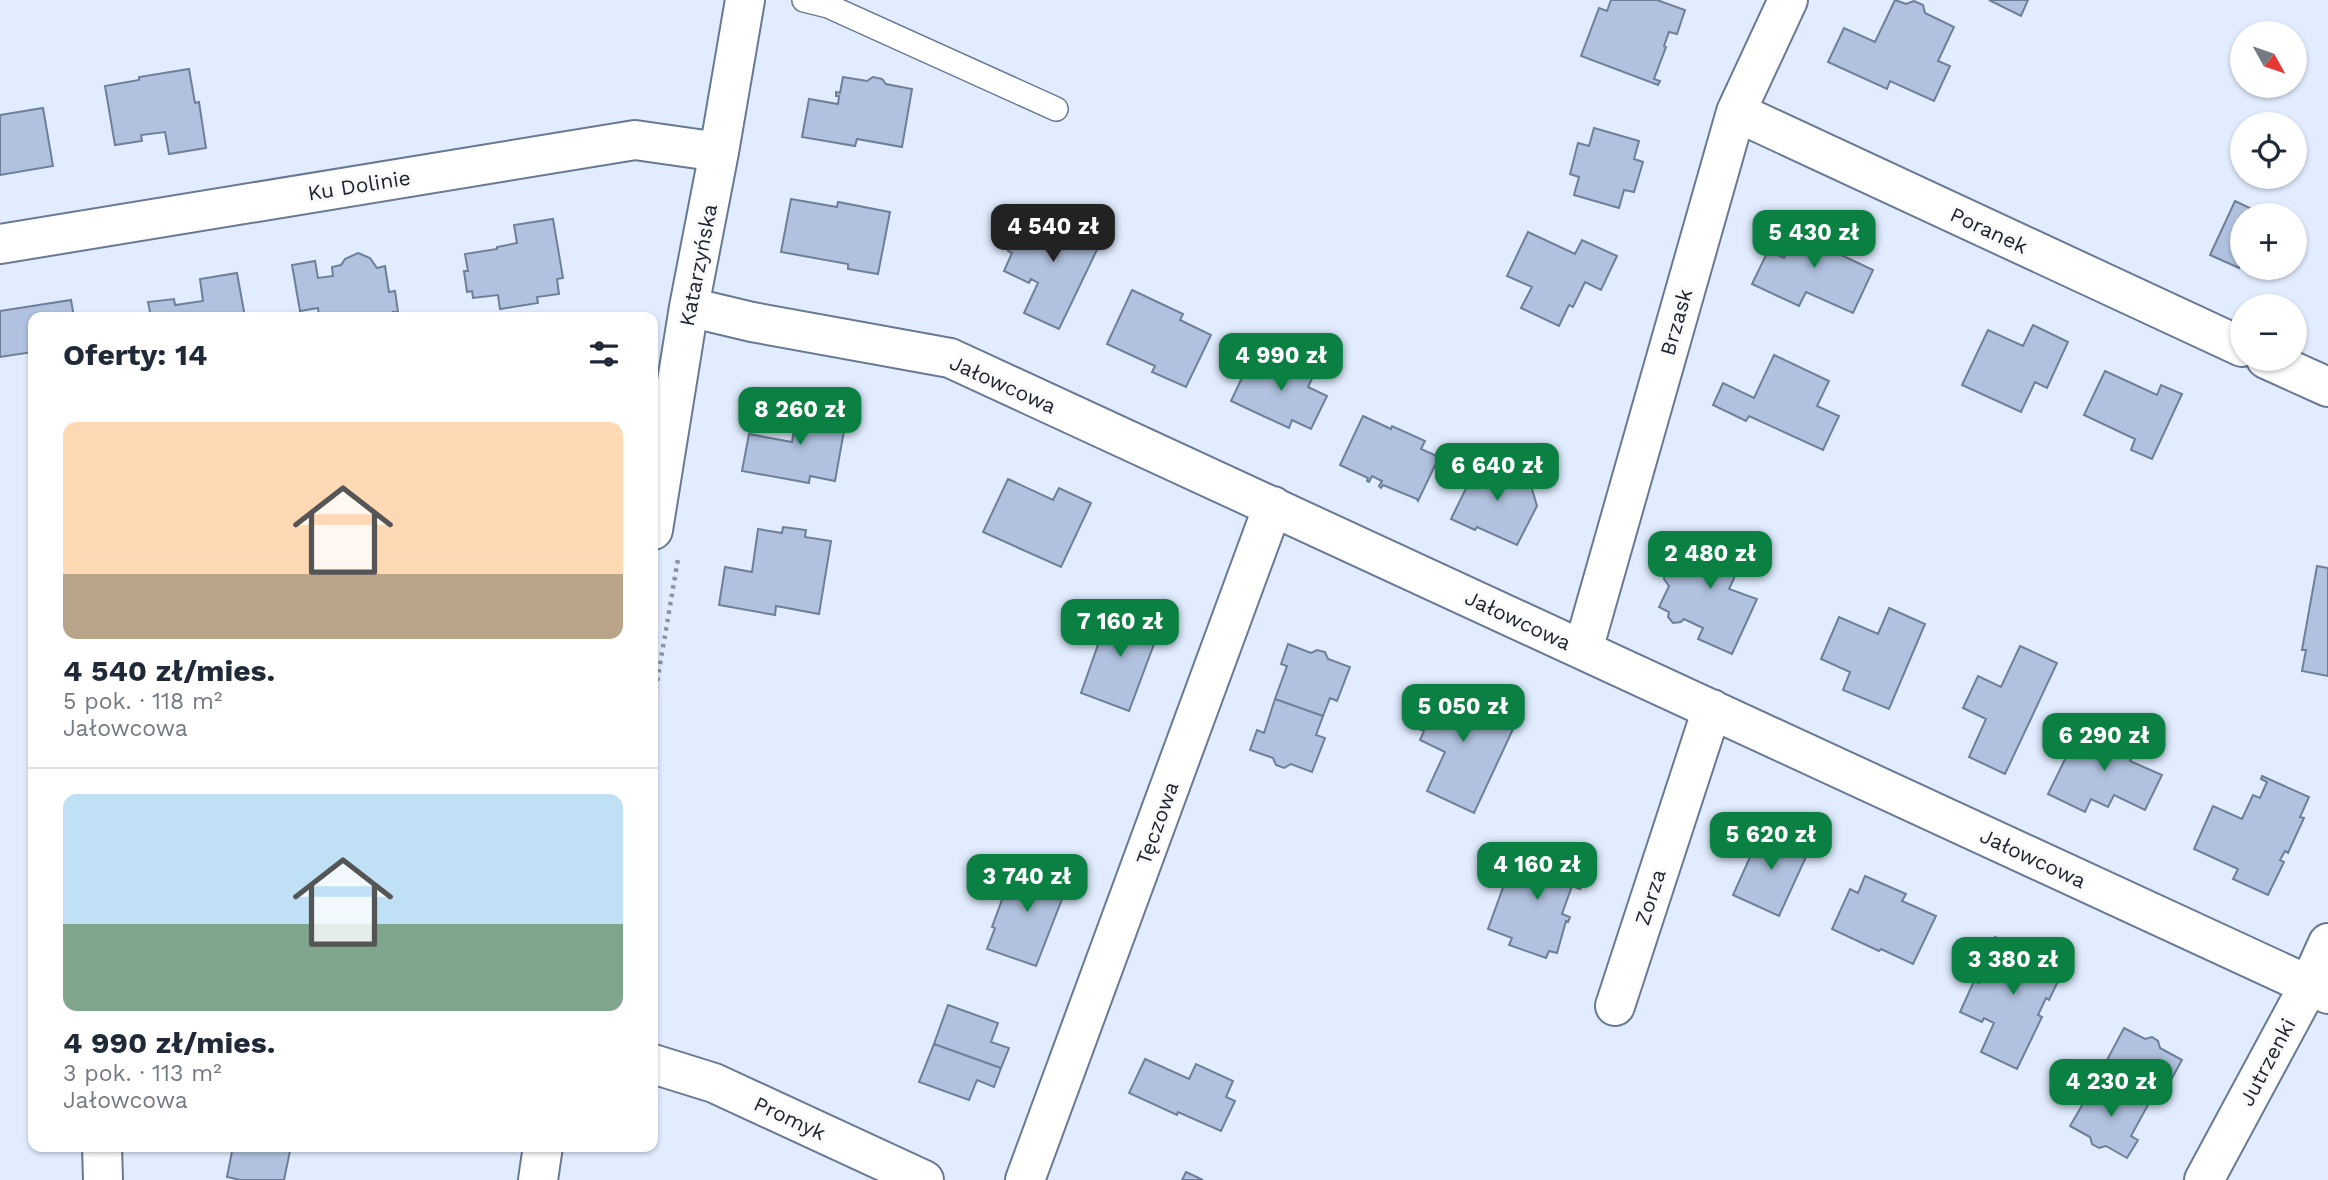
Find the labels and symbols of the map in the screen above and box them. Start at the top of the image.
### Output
north arrow [2230,21,2306,98]
street label: Ku Dolinie [306,165,412,205]
street label: Poranek [1946,201,2032,259]
street label: Katarzyńska [674,202,722,328]
pin: 4 540 zł [981,204,1125,264]
pin: 5 430 zł [1742,210,1886,270]
street label: Brzask [1655,286,1697,358]
pin: 4 990 zł [1209,334,1353,393]
street label: Jałowcowa [946,349,1060,419]
pin: 8 260 zł [728,388,872,447]
pin: 6 640 zł [1425,444,1569,503]
pin: 2 480 zł [1638,532,1782,591]
street label: Jałowcowa [1461,585,1575,655]
pin: 7 160 zł [1048,600,1192,659]
pin: 5 050 zł [1391,684,1535,744]
pin: 6 290 zł [2032,714,2176,773]
street label: Tęczowa [1130,778,1184,868]
pin: 5 620 zł [1699,812,1843,872]
street label: Jałowcowa [1976,823,2090,893]
pin: 4 160 zł [1465,842,1609,902]
pin: 3 740 zł [955,855,1099,914]
street label: Zorza [1629,866,1671,928]
pin: 3 380 zł [1941,937,2085,997]
street label: Jutrzenki [2234,1014,2300,1110]
pin: 4 230 zł [2039,1060,2183,1119]
street label: Promyk [750,1091,830,1145]

